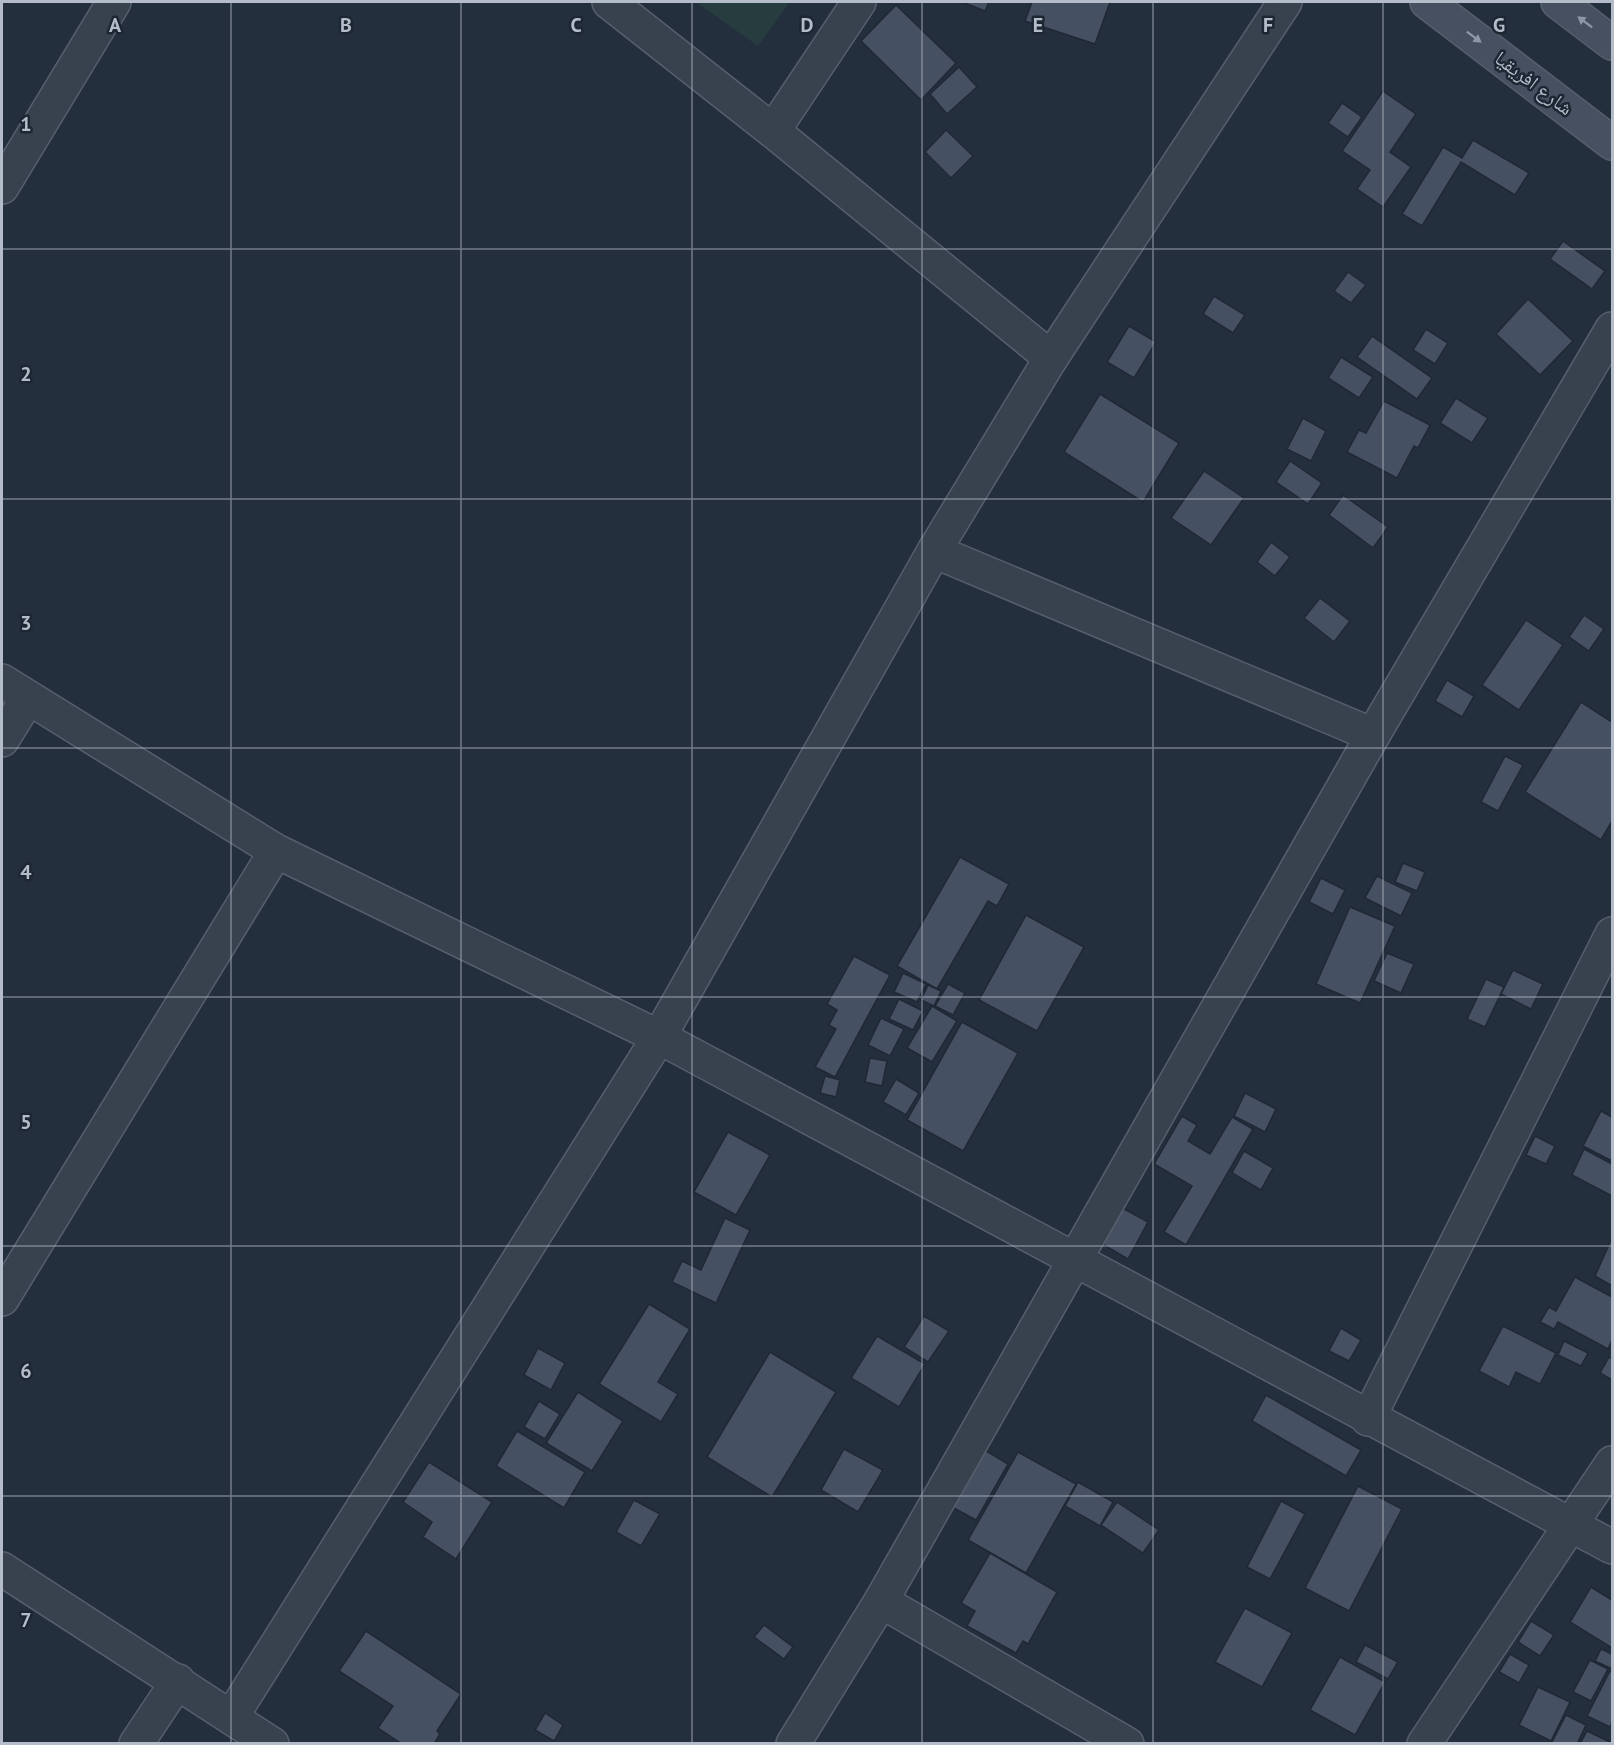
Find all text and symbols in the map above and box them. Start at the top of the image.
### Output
text: A [109,12,122,38]
text: B [340,12,352,38]
text: C [570,12,582,38]
text: D [801,12,814,38]
text: E [1033,12,1043,38]
text: F [1263,12,1273,38]
text: G [1493,12,1505,38]
one-way arrow [1578,17,1593,29]
one-way arrow [1465,31,1481,43]
street label: شارع افريقيا [1490,45,1578,121]
text: 1 [20,111,32,137]
text: 2 [20,361,32,387]
text: 3 [20,610,32,636]
text: 4 [20,859,32,885]
text: 5 [20,1109,32,1135]
text: 6 [20,1358,32,1384]
text: 7 [20,1607,32,1633]

